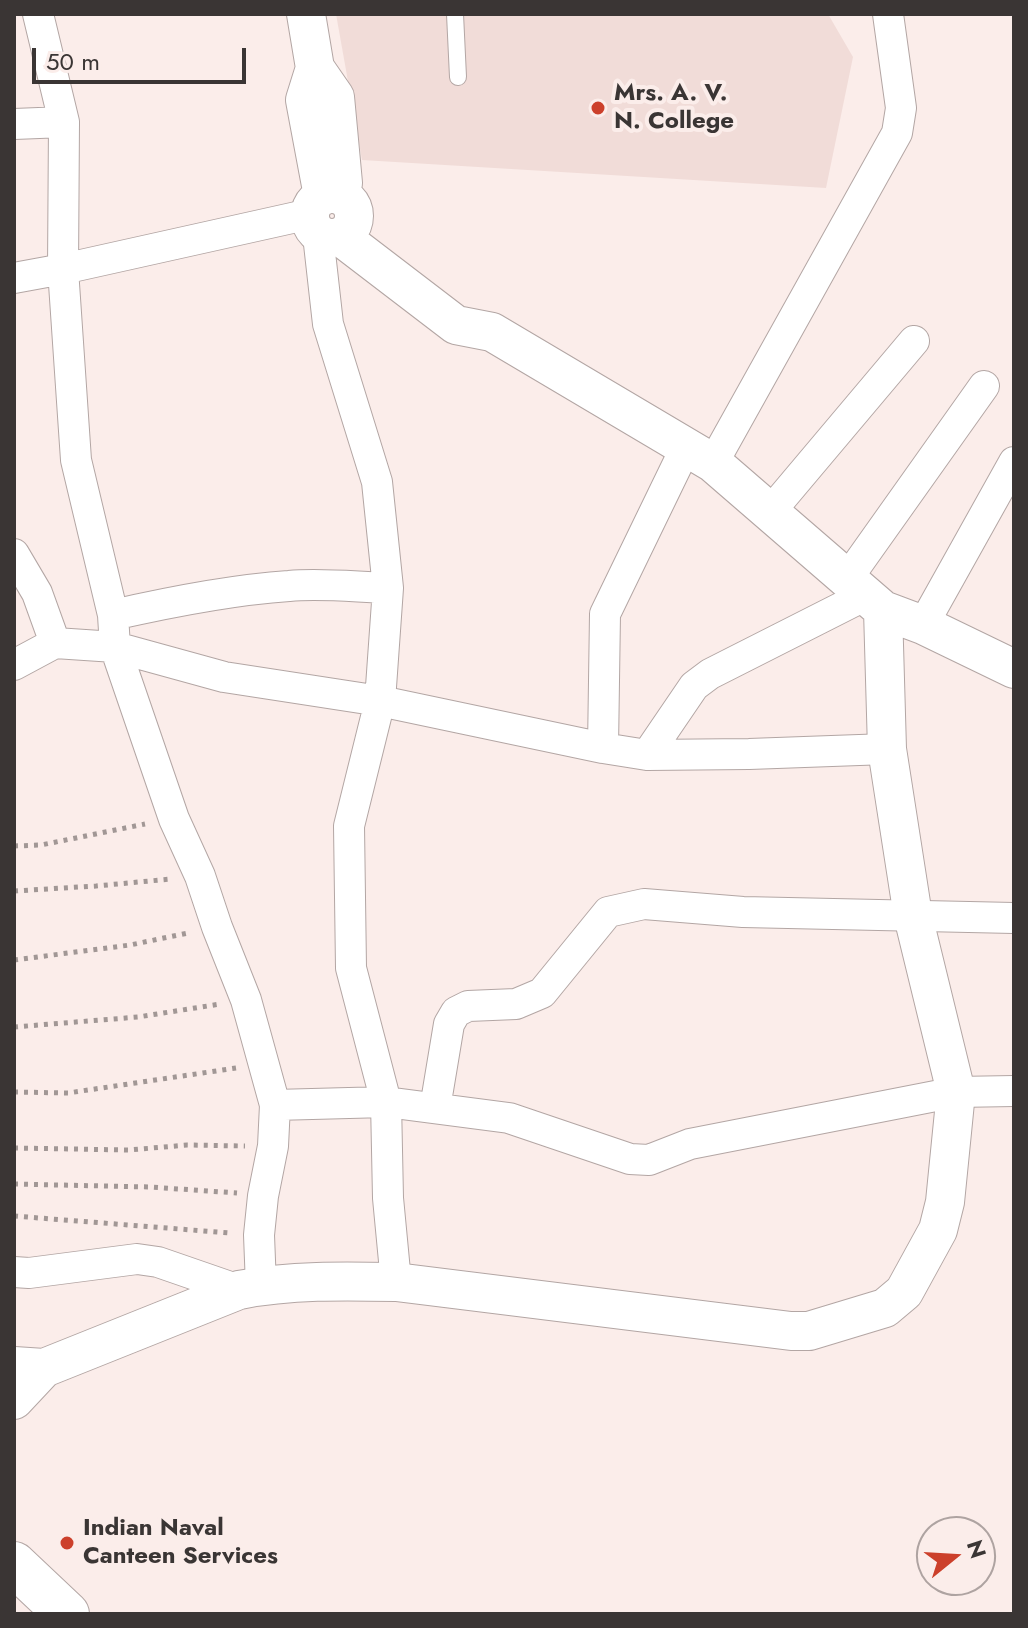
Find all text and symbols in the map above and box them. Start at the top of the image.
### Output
scale bar [36,32,250,82]
text: 50 m [46,44,100,79]
place label: Mrs. A. V. N. College [614,80,734,136]
marker: Mrs. A. V. N. College [589,99,607,117]
place label: Indian Naval Canteen Services [83,1515,278,1571]
north arrow [916,1516,996,1596]
marker: Indian Naval Canteen Services [58,1534,76,1552]
text: N [959,1536,995,1562]

